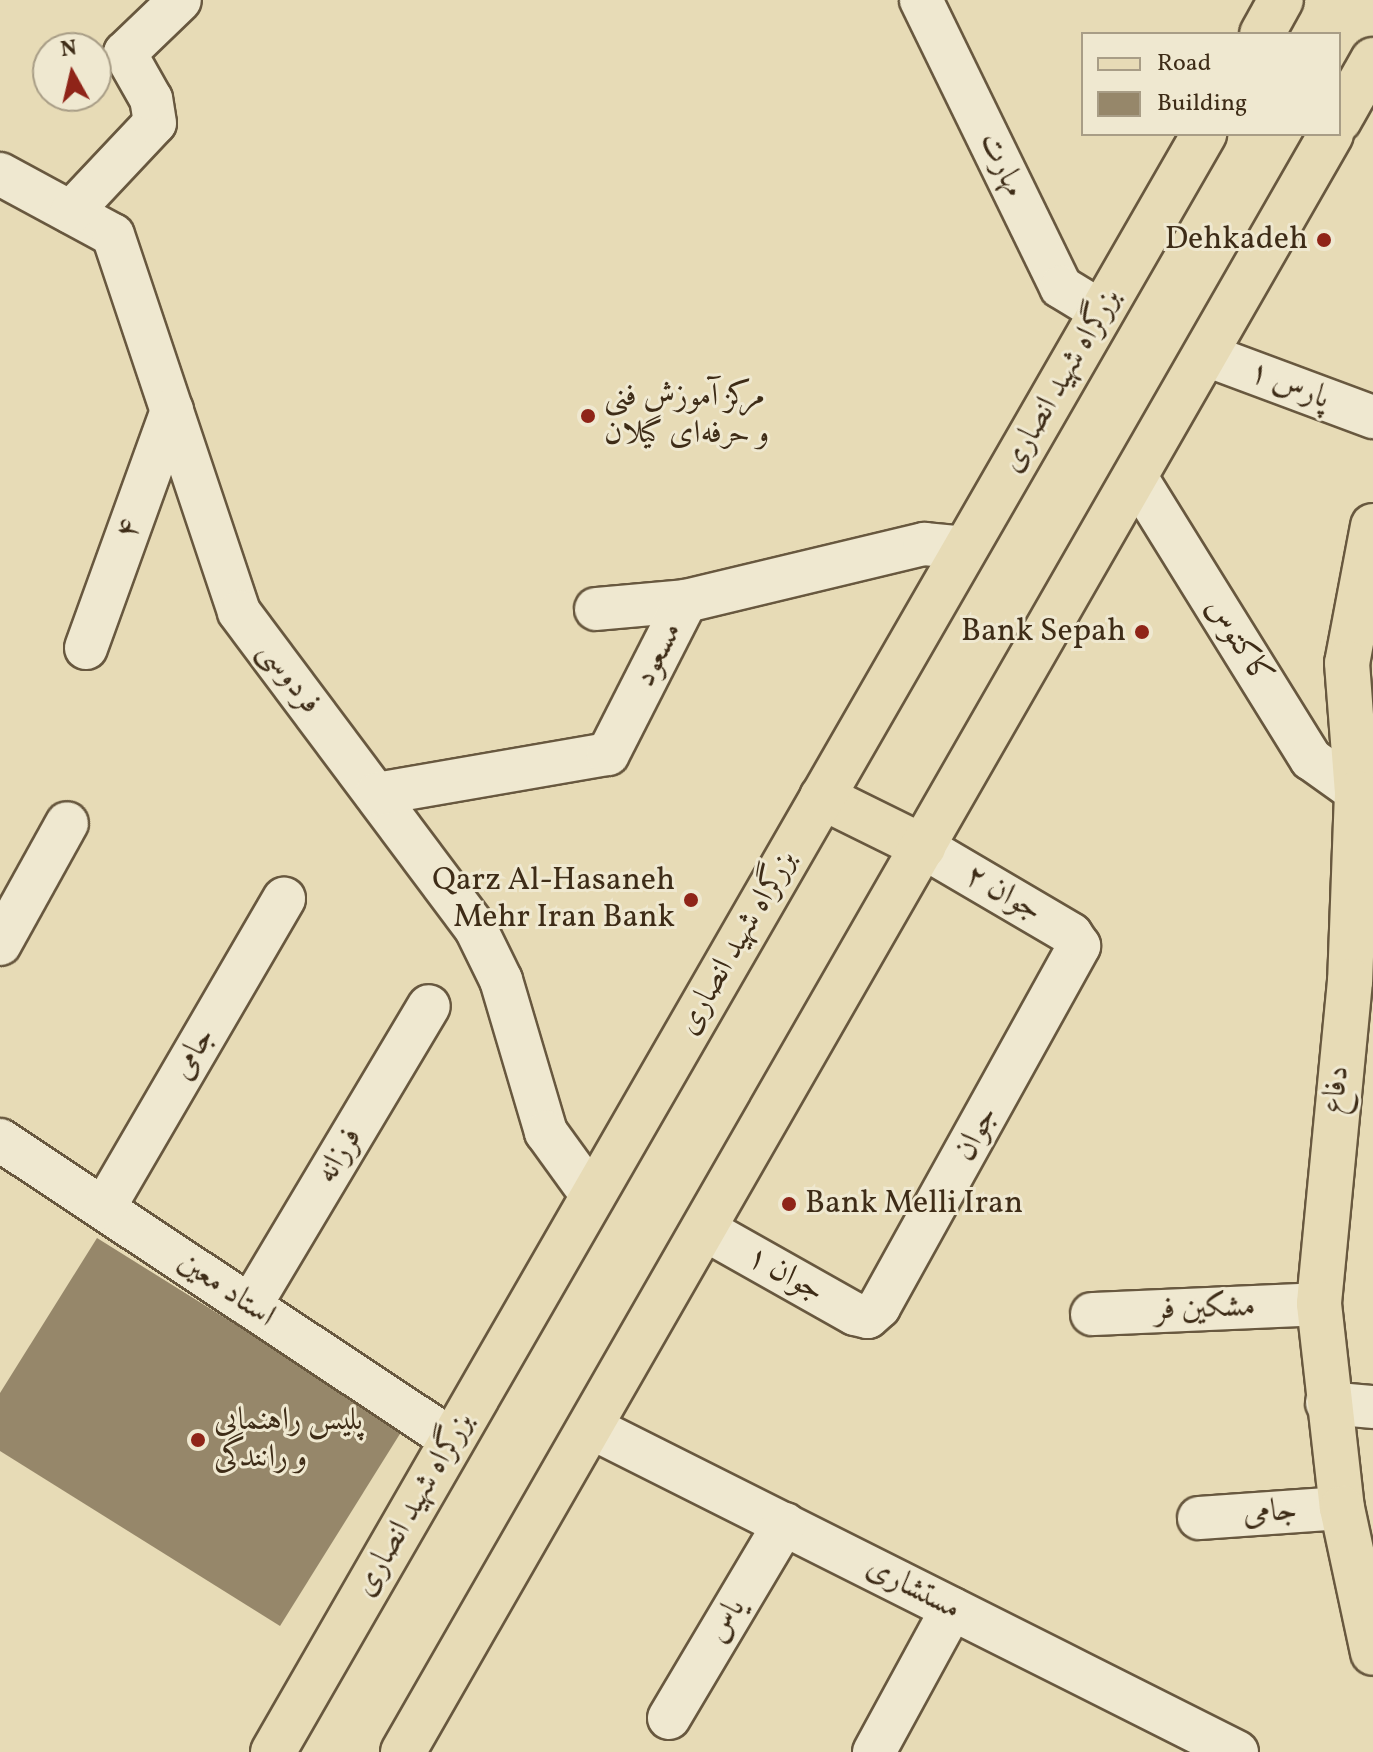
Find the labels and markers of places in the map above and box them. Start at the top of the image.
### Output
place label: Dehkadeh [1165,221,1308,259]
marker: Dehkadeh [1315,231,1333,249]
place label: مرکز آموزش فنی و حرفه‌ای گیلان [604,379,769,454]
marker: مرکز آموزش فنی و حرفه‌ای گیلان [579,407,597,425]
place label: Bank Sepah [961,613,1126,651]
marker: Bank Sepah [1133,623,1151,641]
place label: Qarz Al-Hasaneh Mehr Iran Bank [432,863,675,938]
marker: Qarz Al-Hasaneh Mehr Iran Bank [682,891,700,909]
place label: Bank Melli Iran [805,1185,1023,1223]
marker: Bank Melli Iran [780,1195,798,1213]
place label: پلیس راهنمایی و رانندگی [214,1403,363,1478]
marker: پلیس راهنمایی و رانندگی [189,1431,207,1449]

